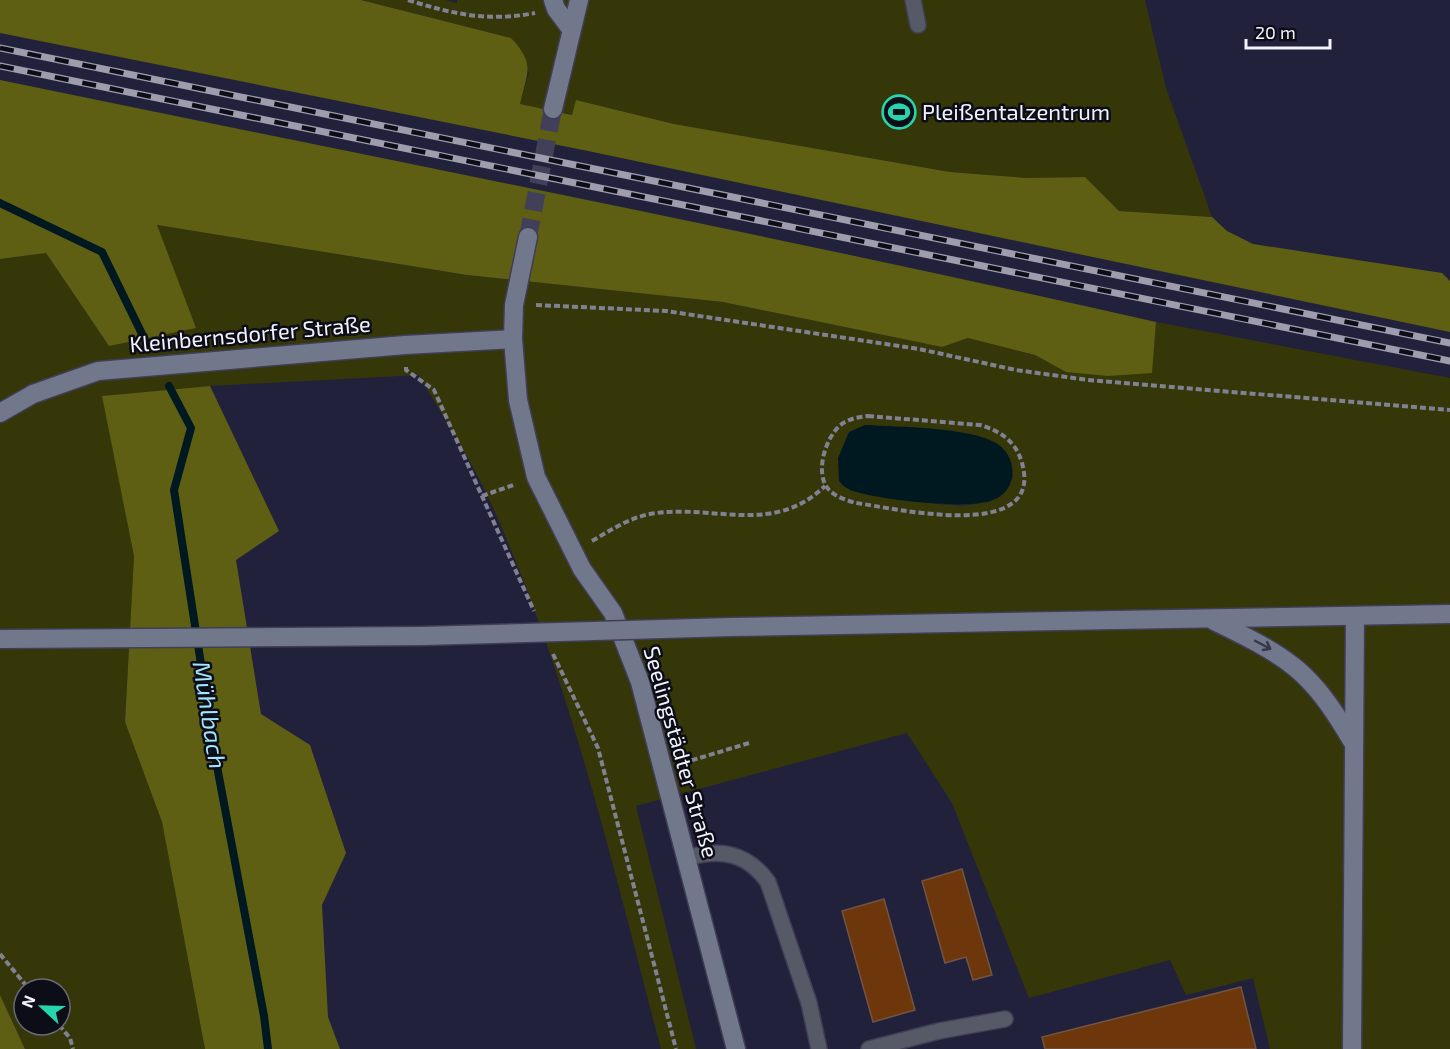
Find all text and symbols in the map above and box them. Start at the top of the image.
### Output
scale bar [1246,12,1330,50]
text: 20 m [1255,21,1296,43]
sports icon: Pleißentalzentrum [881,94,917,130]
place label: Pleißentalzentrum [922,98,1110,124]
street label: Kleinbernsdorfer Straße [128,310,372,357]
one-way arrow [1253,640,1271,651]
street label: Seelingstädter Straße [639,643,725,861]
water label: Mühlbach [188,659,233,771]
north arrow [12,977,72,1037]
text: N [17,992,39,1010]

